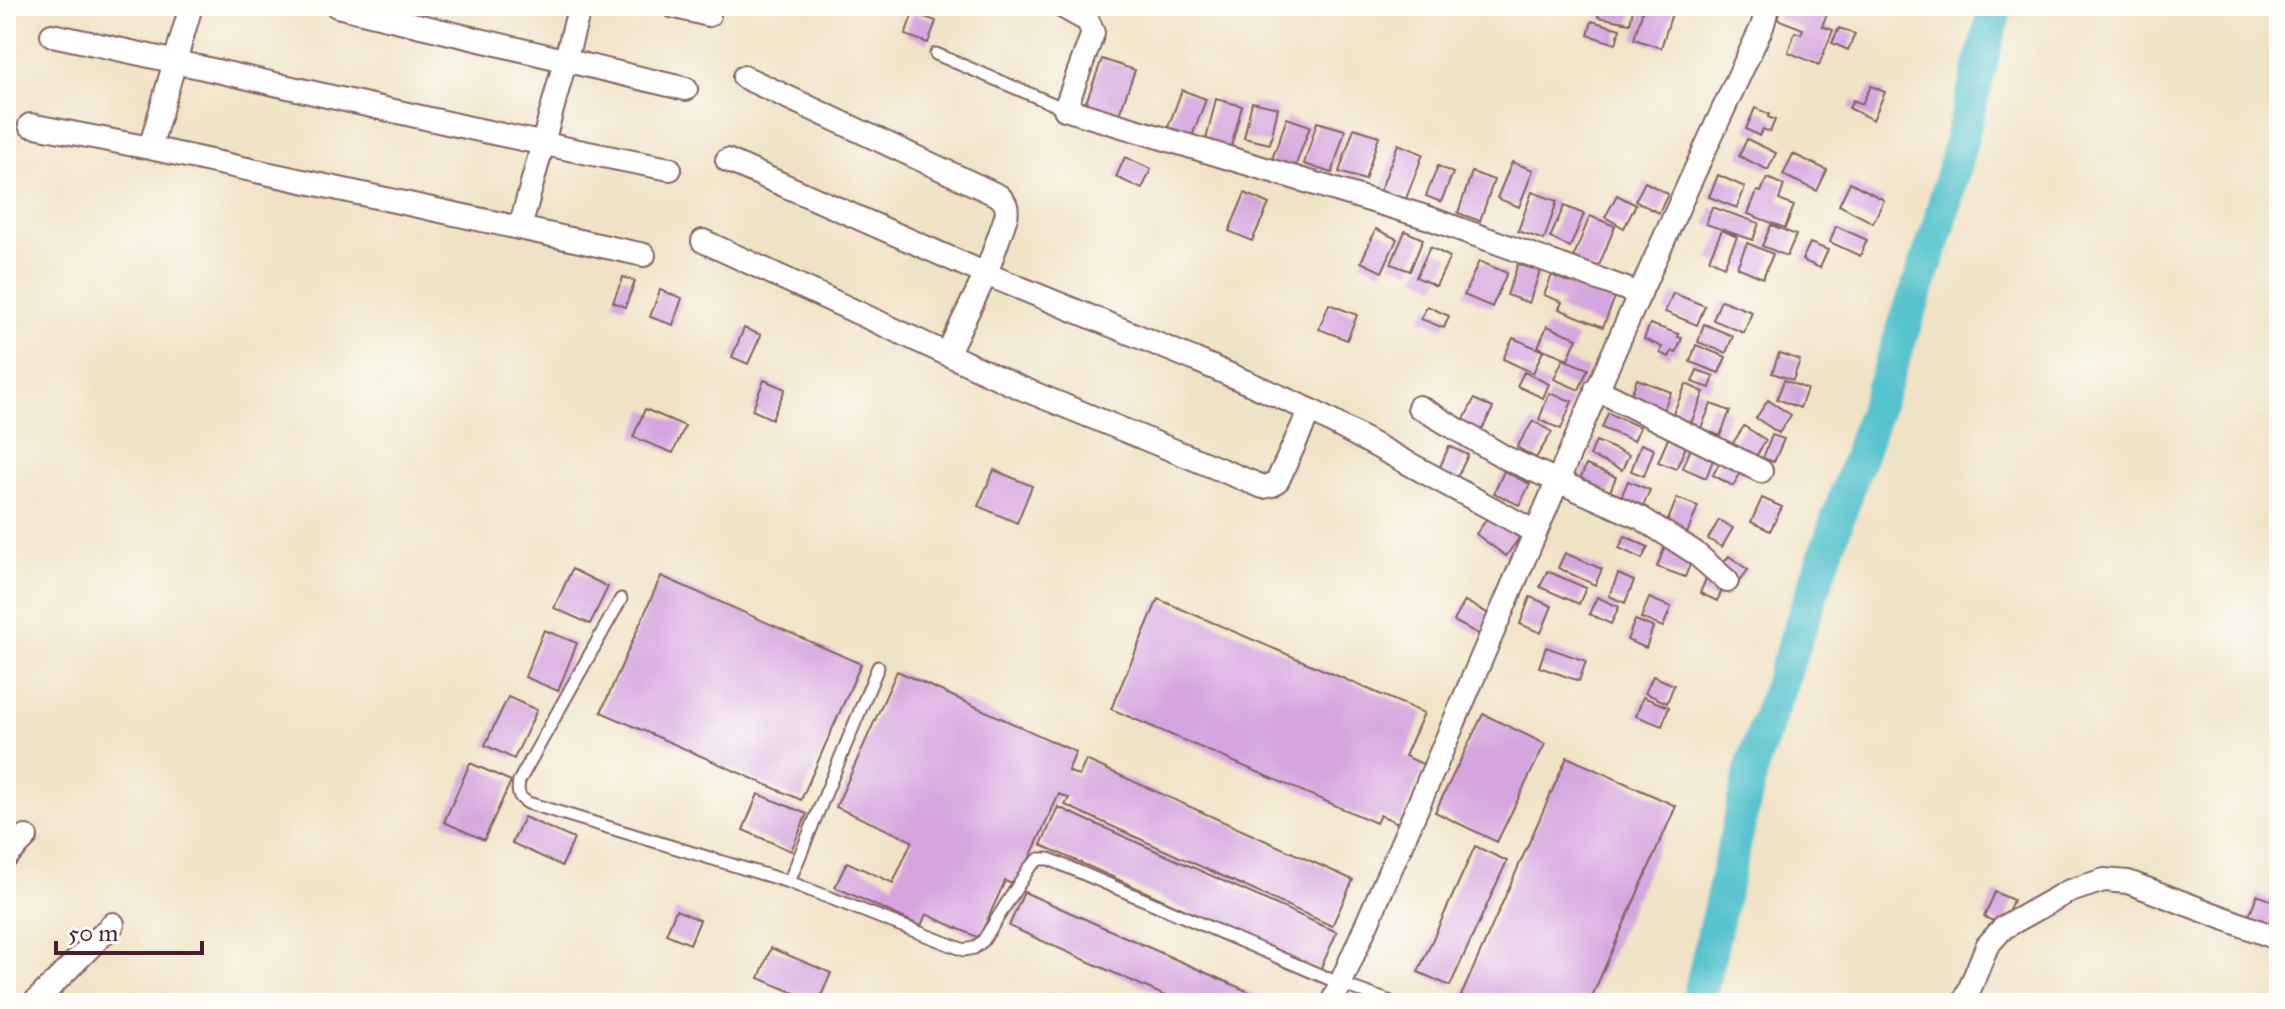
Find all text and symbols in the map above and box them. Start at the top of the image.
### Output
scale bar [56,905,202,955]
text: 50 m [68,918,118,948]

